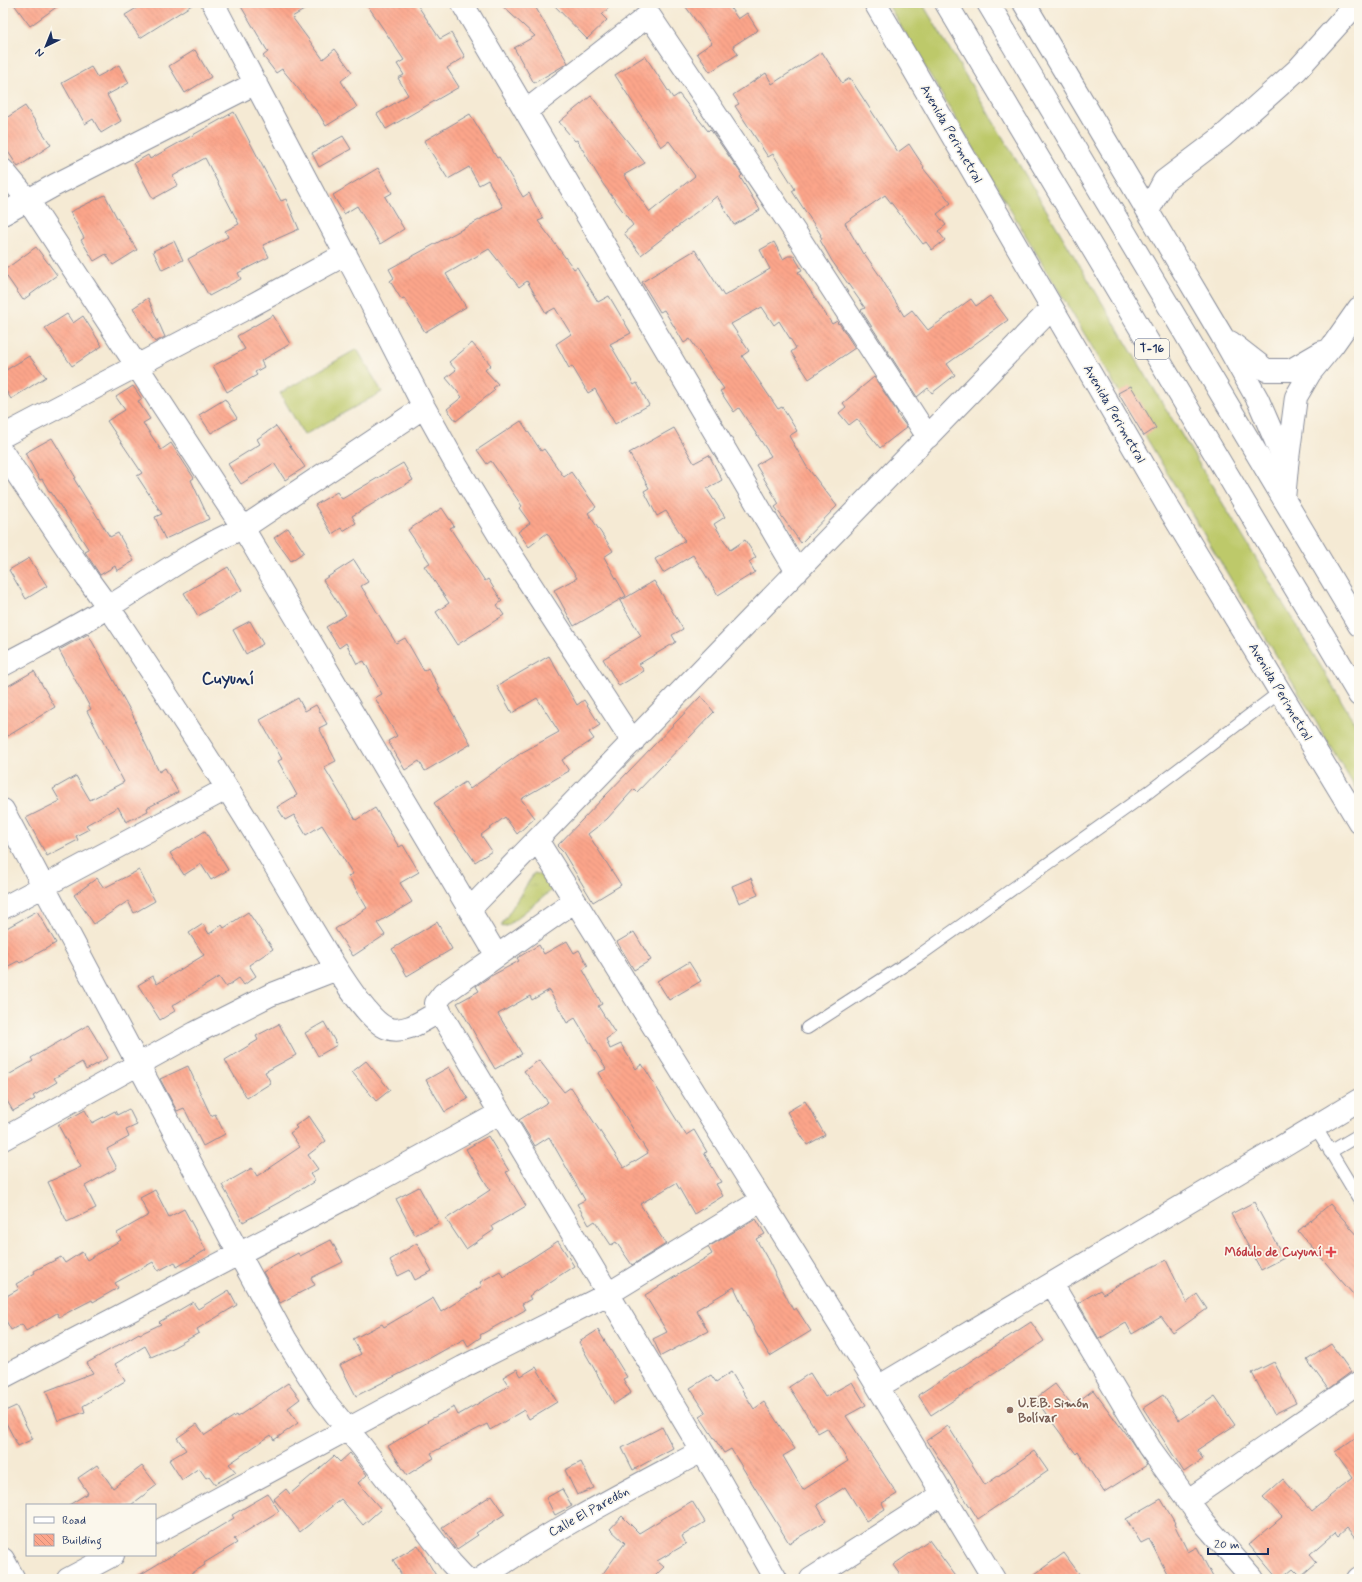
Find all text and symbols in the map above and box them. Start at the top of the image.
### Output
north arrow [26,26,66,66]
text: N [32,45,47,60]
street label: Avenida Perimetral [916,82,986,187]
road number: T-16 [1135,339,1169,359]
street label: Avenida Perimetral [1079,362,1149,467]
street label: Avenida Perimetral [1244,640,1316,744]
district label: Cuyuní [202,668,254,690]
place label: Módulo de Cuyuní [1225,1244,1322,1261]
marker: Módulo de Cuyuní [1325,1246,1337,1258]
place label: U.E.B. Simón Bolívar [1018,1395,1089,1427]
marker: U.E.B. Simón Bolívar [1005,1405,1015,1415]
street label: Calle El Paredón [546,1483,632,1541]
legend [26,1504,156,1556]
text: Road [62,1513,86,1529]
scale bar [1208,1530,1268,1556]
text: Building [62,1533,102,1550]
text: 20 m [1214,1537,1240,1553]

